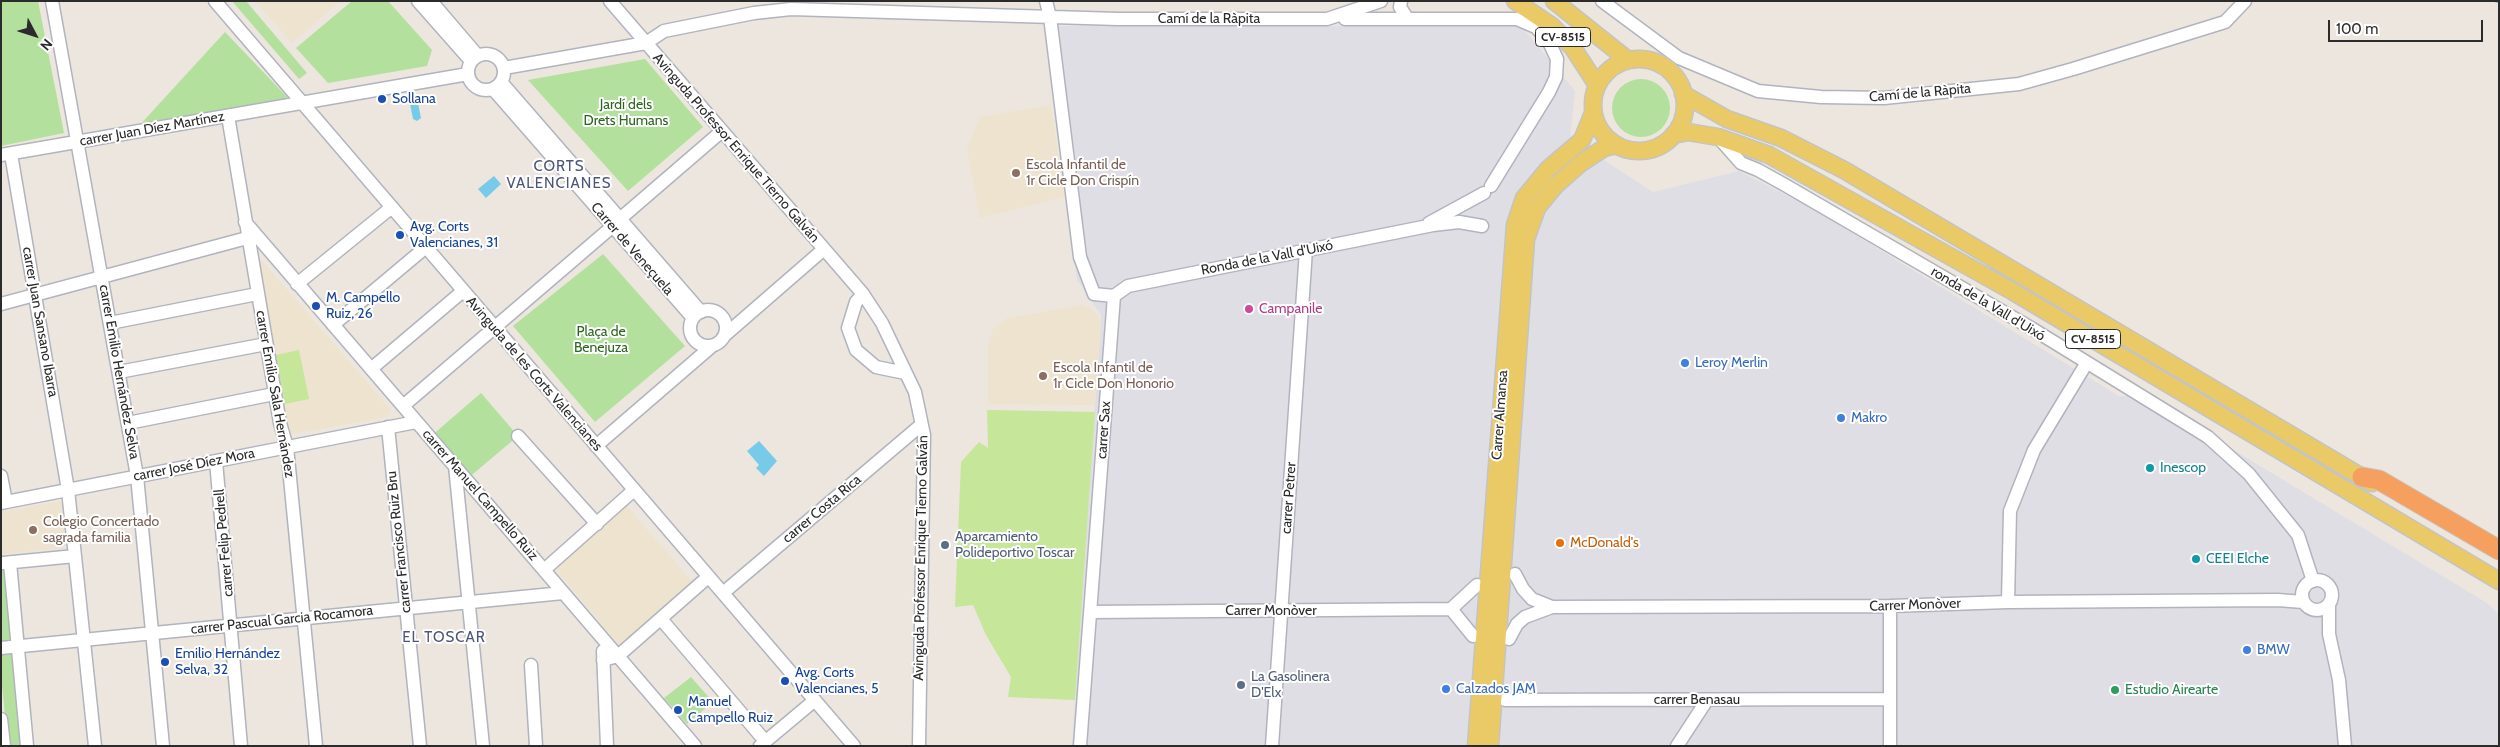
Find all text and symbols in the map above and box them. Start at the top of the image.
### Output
north arrow [10,10,60,60]
scale bar [2330,10,2485,42]
street label: Camí de la Ràpita [1158,11,1260,27]
text: 100 m [2336,20,2378,38]
road number: CV-8515 [1536,28,1590,46]
text: N [36,35,57,54]
street label: Avinguda Professor Enrique Tierno Galván [649,50,823,246]
street label: Camí de la Ràpita [1868,80,1972,106]
place label: Sollana [392,91,436,107]
marker: Sollana [376,93,388,105]
park label: Jardí dels Drets Humans [584,97,668,130]
street label: carrer Juan Díez Martínez [78,108,226,150]
place label: Escola Infantil de 1r Cicle Don Crispín [1026,157,1139,190]
district label: CORTS VALENCIANES [505,158,613,193]
marker: Escola Infantil de 1r Cicle Don Crispín [1010,167,1022,179]
street label: Carrer de Veneçuela [587,199,677,299]
place label: Avg. Corts Valencianes, 31 [410,219,498,252]
marker: Avg. Corts Valencianes, 31 [394,229,406,241]
street label: Ronda de la Vall d'Uixó [1200,237,1334,279]
street label: carrer Juan Sansano Ibarra [19,246,61,398]
street label: ronda de la Vall d'Uixó [1928,263,2048,345]
street label: carrer Emilio Hernández Selva [95,283,143,461]
place label: M. Campello Ruiz, 26 [326,290,400,322]
street label: Avinguda de les Corts Valencianes [462,293,606,455]
marker: M. Campello Ruiz, 26 [310,300,322,312]
place label: Campanile [1259,301,1322,317]
marker: Campanile [1243,303,1255,315]
street label: carrer Emilio Sala Hernández [252,309,298,479]
park label: Plaça de Benejuza [574,324,628,357]
road number: CV-8515 [2066,329,2120,348]
place label: Leroy Merlin [1695,355,1768,371]
marker: Leroy Merlin [1679,357,1691,369]
place label: Escola Infantil de 1r Cicle Don Honorio [1053,360,1174,392]
marker: Escola Infantil de 1r Cicle Don Honorio [1037,370,1049,382]
street label: Carrer Almansa [1488,370,1512,460]
street label: carrer Sax [1094,400,1114,460]
place label: Makro [1851,410,1887,426]
marker: Makro [1835,412,1847,424]
street label: carrer Manuel Campello Ruiz [418,426,542,564]
street label: Avinguda Professor Enrique Tierno Galván [910,435,932,681]
street label: carrer José Díez Mora [132,445,256,485]
place label: Inescop [2160,460,2206,476]
street label: carrer Petrer [1278,461,1300,535]
marker: Inescop [2144,462,2156,474]
street label: carrer Francisco Ruiz Bru [383,470,415,614]
street label: carrer Costa Rica [779,471,865,547]
street label: carrer Felip Pedrell [211,488,237,598]
place label: Colegio Concertado sagrada familia [43,514,159,546]
marker: Colegio Concertado sagrada familia [27,524,39,536]
place label: Aparcamiento Polideportivo Toscar [955,529,1074,562]
place label: McDonald's [1570,535,1639,551]
marker: McDonald's [1554,537,1566,549]
marker: Aparcamiento Polideportivo Toscar [939,539,951,551]
place label: CEEI Elche [2206,551,2269,567]
marker: CEEI Elche [2190,553,2202,565]
street label: Carrer Monòver [1869,595,1961,615]
street label: carrer Pascual Garcia Rocamora [190,602,374,638]
street label: Carrer Monòver [1225,603,1317,619]
district label: EL TOSCAR [401,629,487,647]
place label: BMW [2257,642,2290,658]
marker: BMW [2241,644,2253,656]
place label: Emilio Hernández Selva, 32 [175,646,280,679]
marker: Emilio Hernández Selva, 32 [159,656,171,668]
place label: Avg. Corts Valencianes, 5 [795,665,879,698]
place label: La Gasolinera D'Elx [1251,669,1330,702]
marker: Avg. Corts Valencianes, 5 [779,675,791,687]
marker: La Gasolinera D'Elx [1235,679,1247,691]
place label: Calzados JAM [1456,681,1536,697]
place label: Estudio Airearte [2125,682,2218,698]
marker: Calzados JAM [1440,683,1452,695]
marker: Estudio Airearte [2109,684,2121,696]
street label: carrer Benasau [1654,692,1740,708]
place label: Manuel Campello Ruiz [688,694,773,726]
marker: Manuel Campello Ruiz [672,704,684,716]

